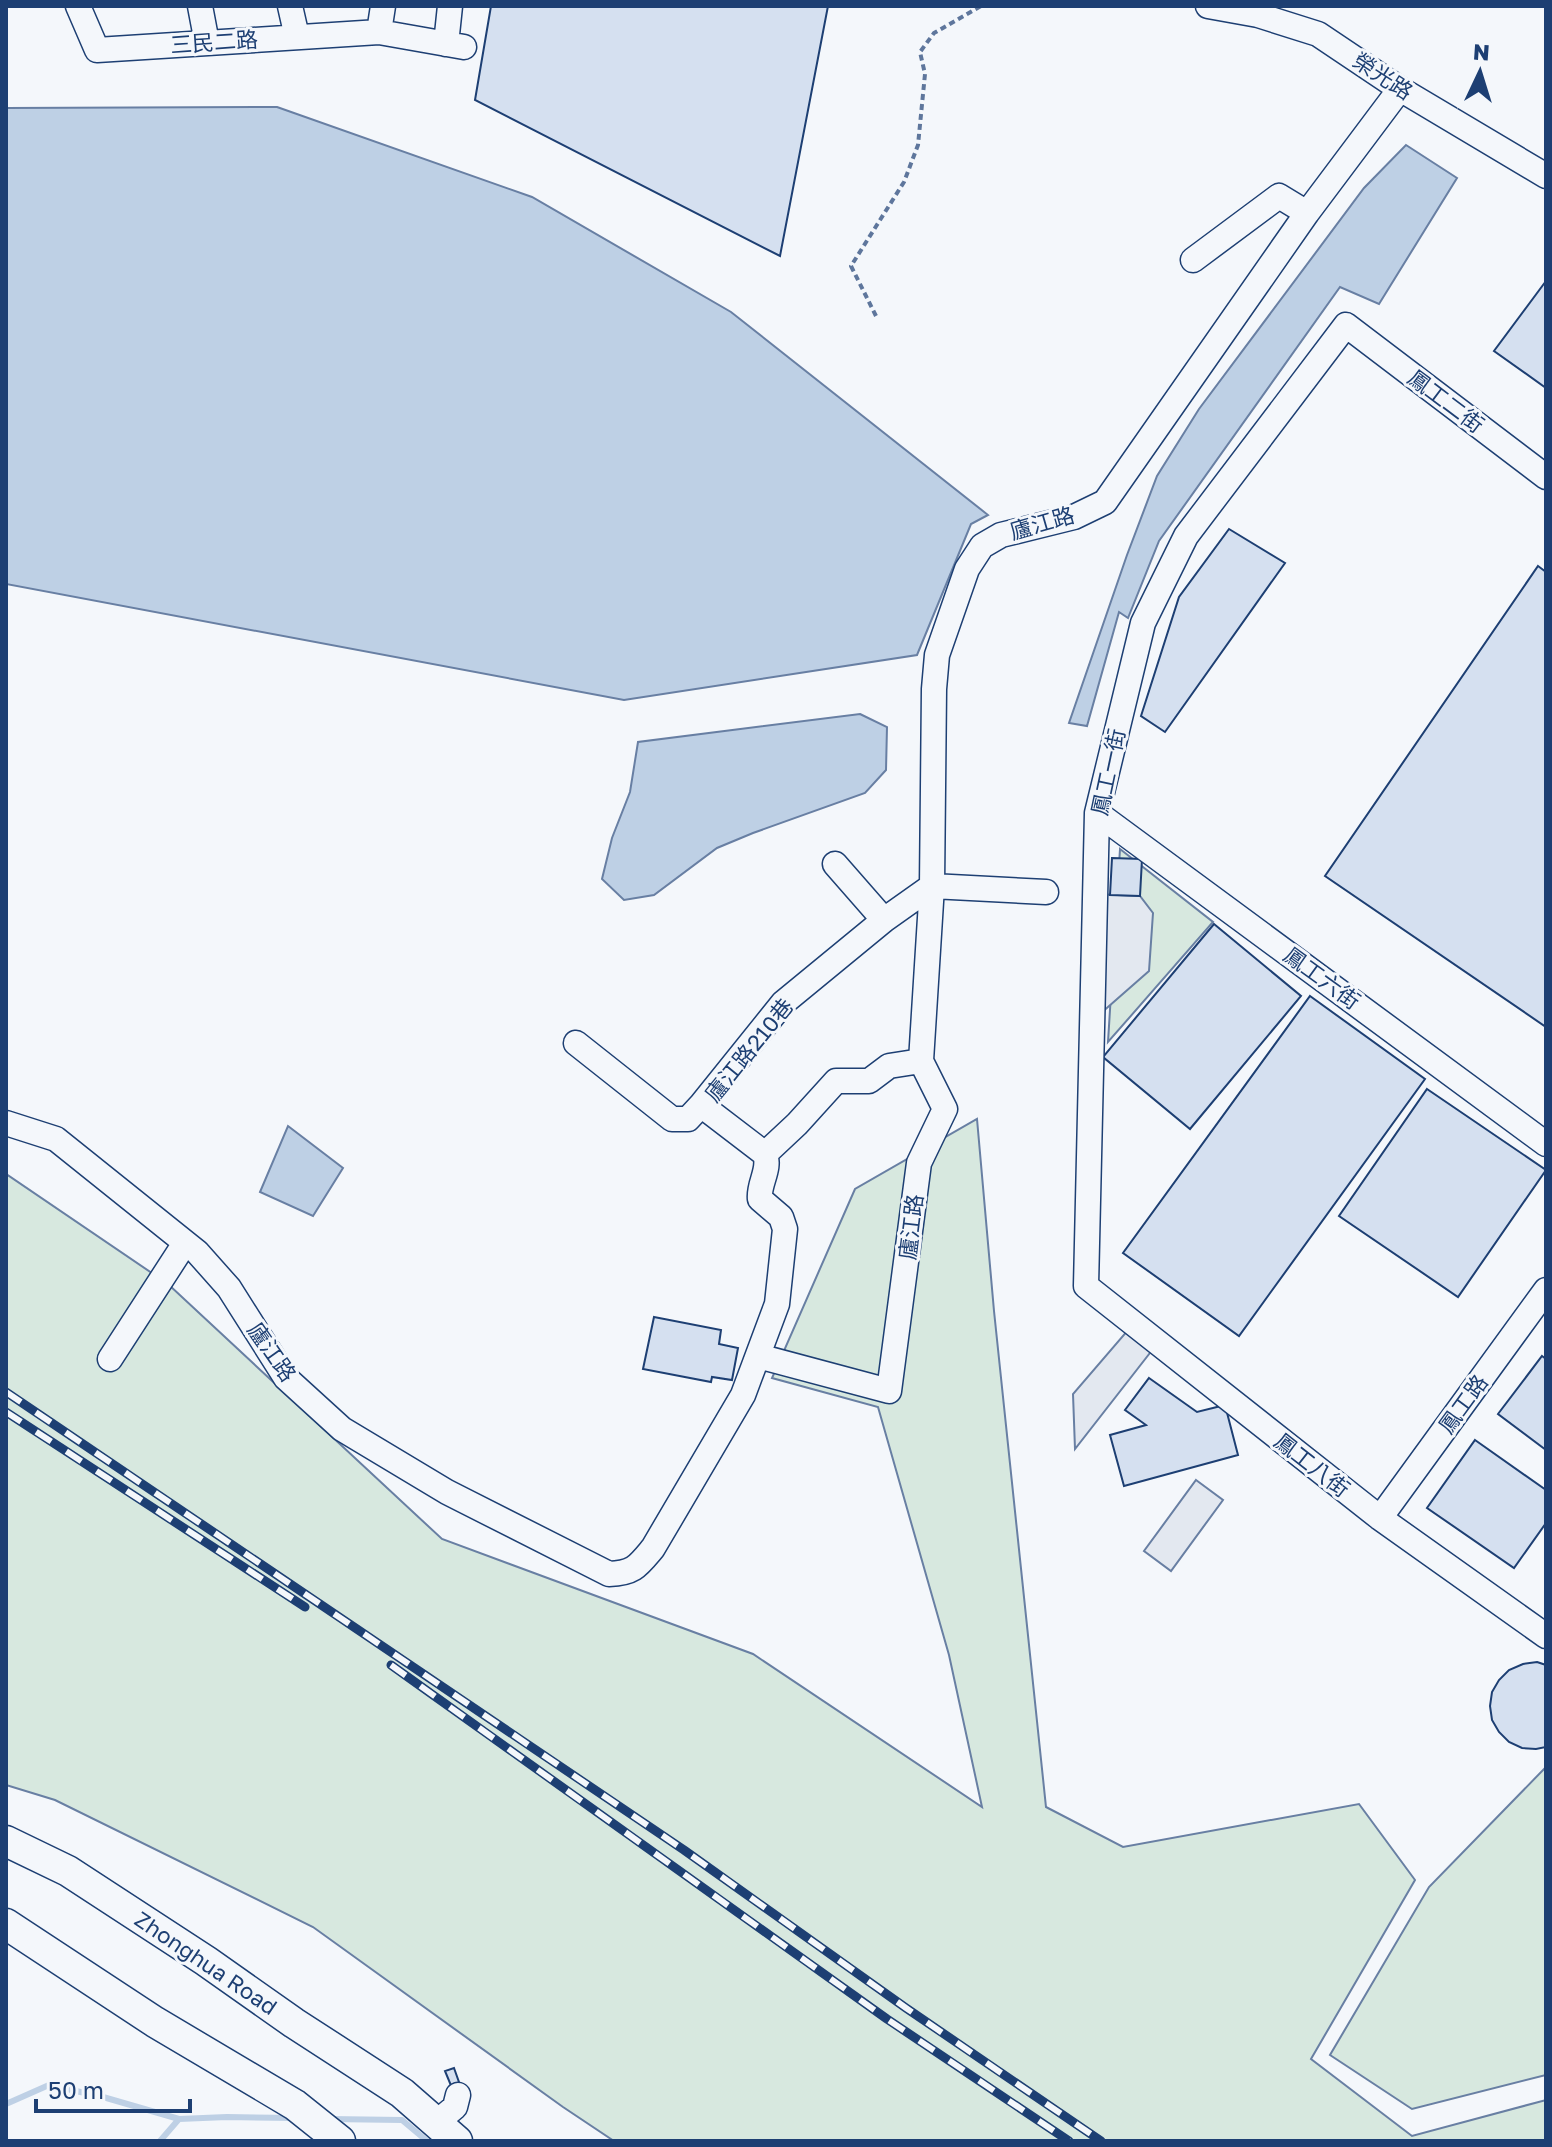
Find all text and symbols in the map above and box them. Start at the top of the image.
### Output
street label: 三民二路 [169,25,259,58]
north arrow [1440,32,1520,112]
text: N [1472,37,1491,66]
street label: 榮光路 [1348,46,1418,105]
street label: 鳳工二街 [1403,363,1490,438]
street label: 廬江路 [1006,500,1077,545]
street label: 鳳工一街 [1085,726,1130,818]
street label: 鳳工六街 [1279,941,1366,1014]
street label: 廬江路210巷 [699,993,798,1107]
street label: 廬江路 [893,1193,928,1261]
street label: 廬江路 [242,1317,302,1386]
street label: 鳳工路 [1432,1369,1493,1438]
street label: 鳳工八街 [1269,1427,1355,1502]
street label: Zhonghua Road [130,1905,283,2020]
scale bar [36,2063,190,2113]
text: 50 m [48,2075,104,2104]

